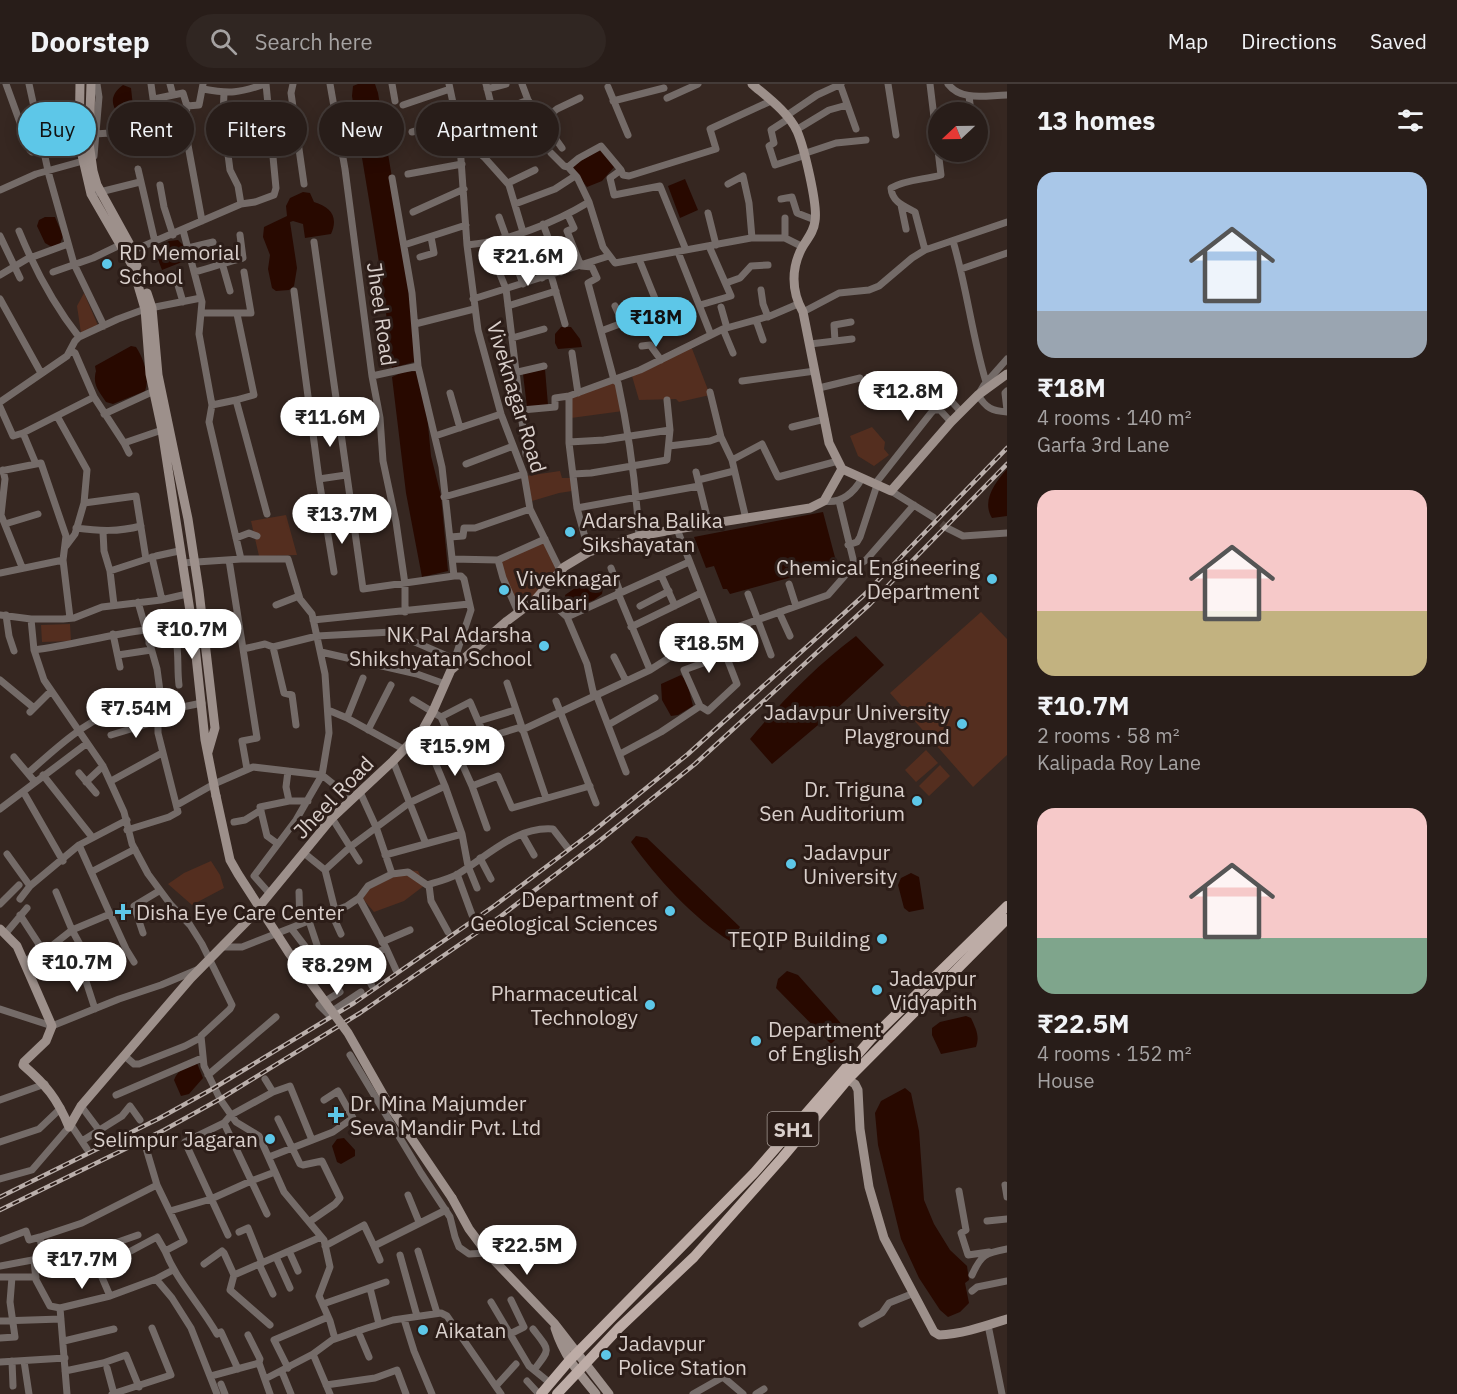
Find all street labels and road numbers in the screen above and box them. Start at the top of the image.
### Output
street label: Jheel Road [361,260,403,368]
street label: Viveknagar Road [481,318,553,476]
street label: Jheel Road [287,750,379,844]
road number: SH1 [768,1112,818,1146]

